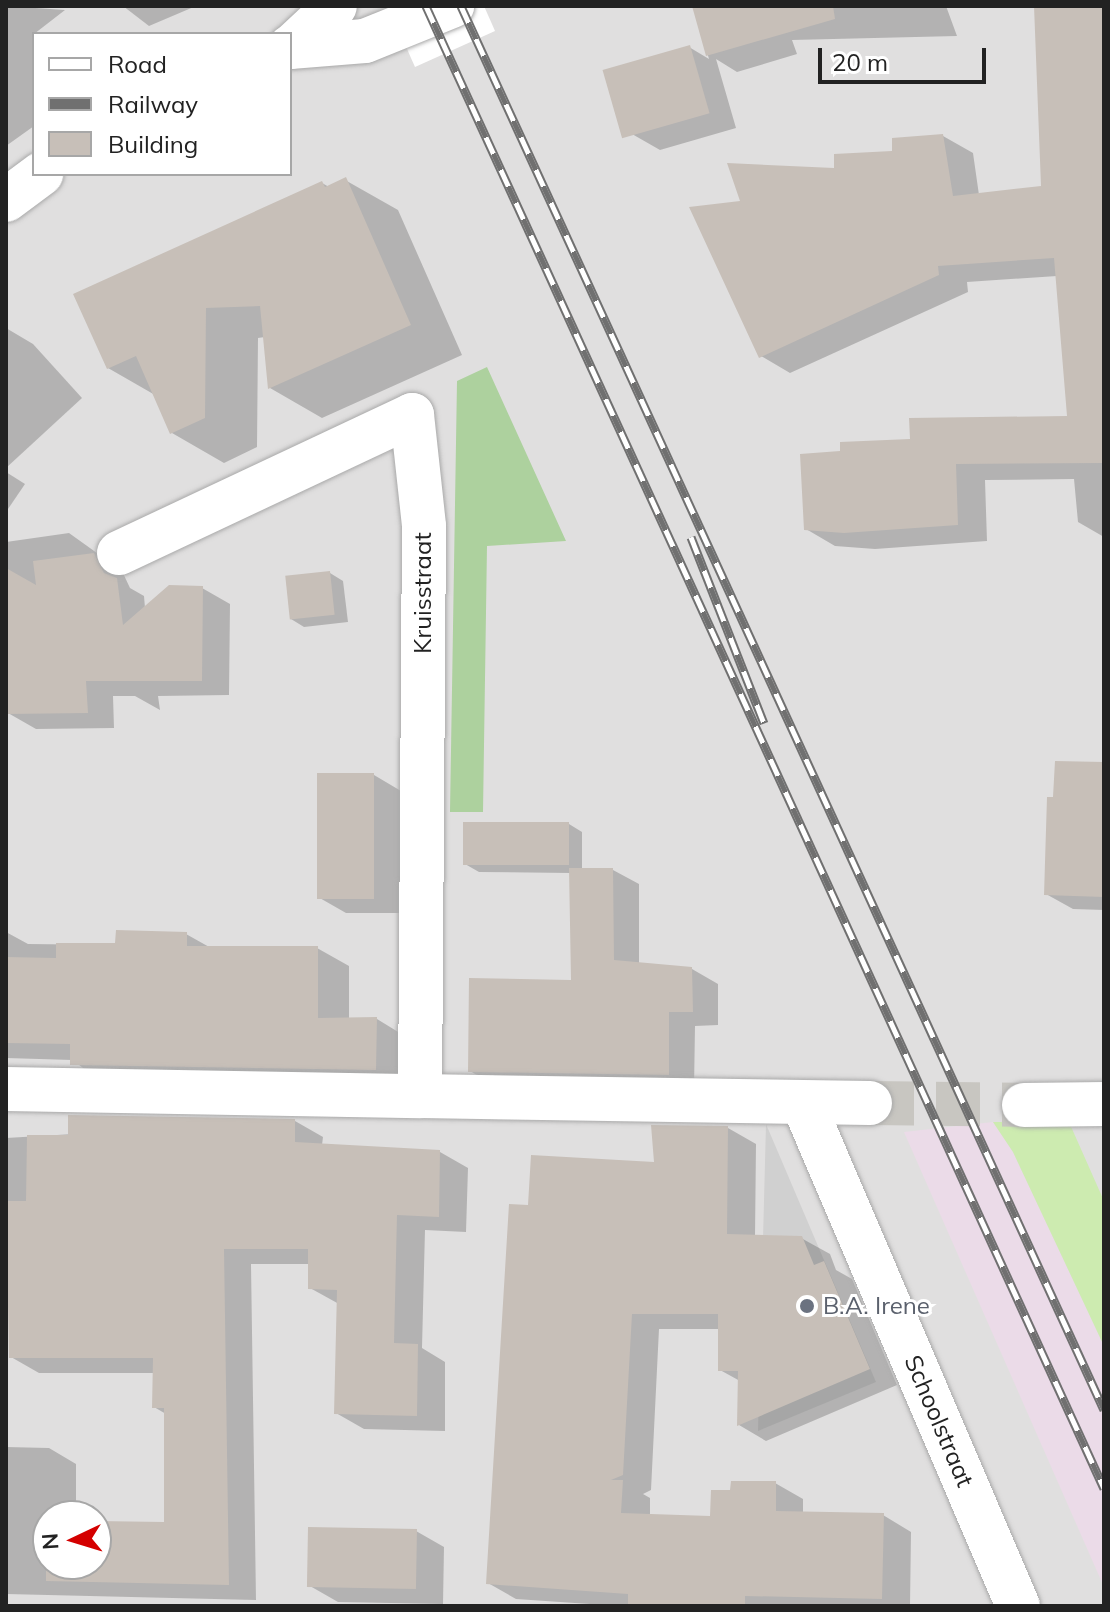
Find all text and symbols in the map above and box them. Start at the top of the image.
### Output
legend [32,32,292,176]
scale bar [822,32,990,82]
text: 20 m [832,47,888,77]
text: Road [108,49,167,79]
text: Railway [108,89,198,119]
text: Building [108,129,198,159]
street label: Kruisstraat [409,532,437,654]
place label: B.A. Irene [823,1292,930,1320]
marker: B.A. Irene [798,1297,816,1315]
street label: Schoolstraat [898,1351,980,1491]
north arrow [32,1500,112,1580]
text: N [36,1532,65,1551]

